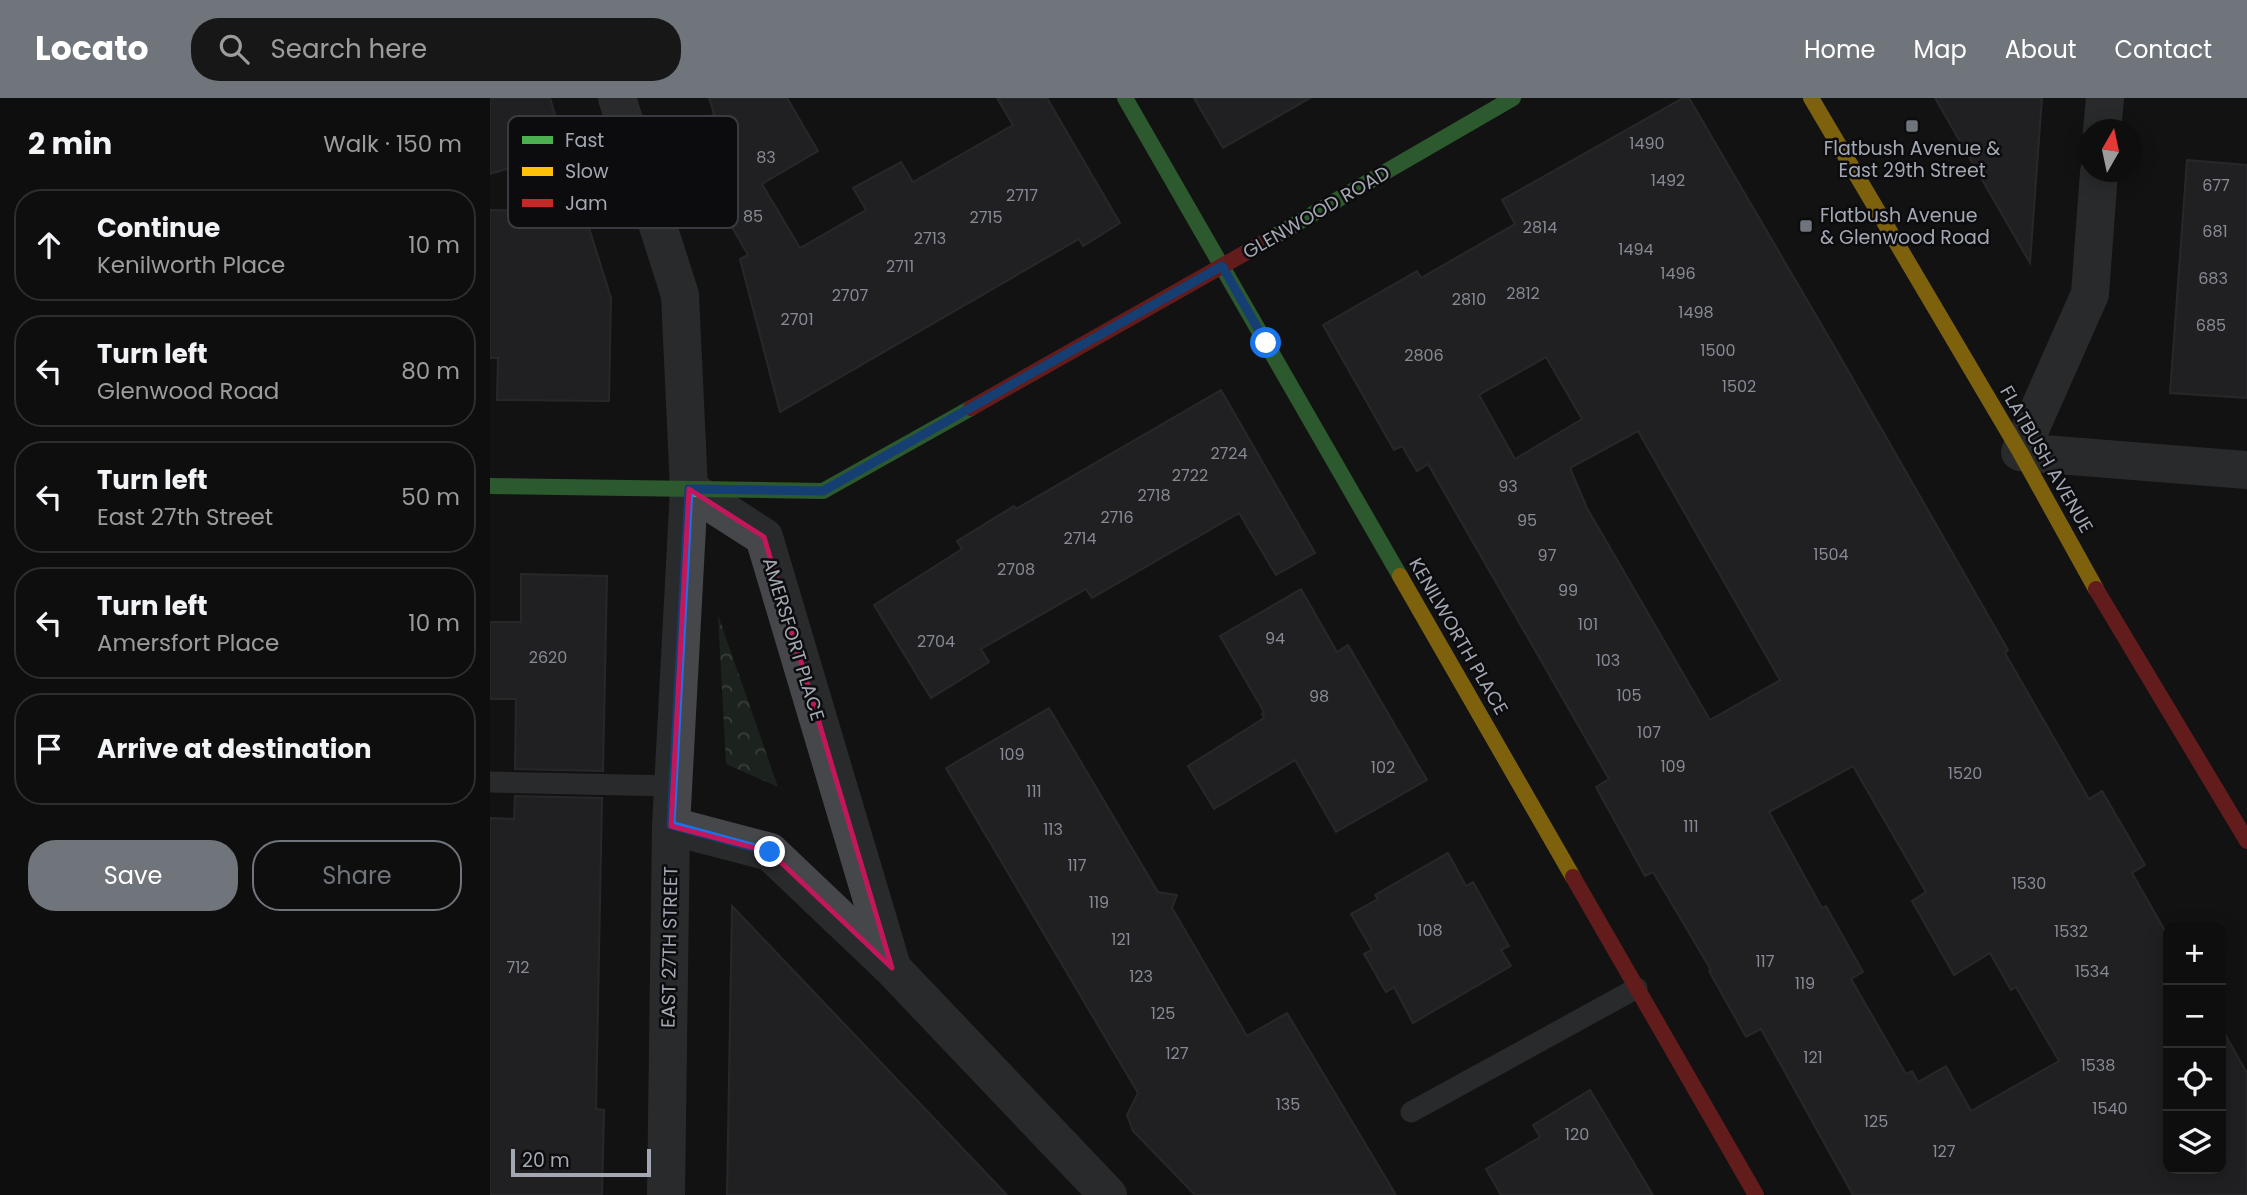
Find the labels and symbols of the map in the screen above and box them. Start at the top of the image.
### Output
legend [508,116,738,228]
marker: Flatbush Avenue & East 29th Street [1904,118,1920,134]
north arrow [2079,119,2142,182]
text: Fast [565,127,604,154]
house number: 1490 [1629,132,1665,155]
place label: Flatbush Avenue & East 29th Street [1824,135,2000,184]
house number: 83 [756,146,776,169]
text: Slow [565,158,609,185]
street label: GLENWOOD ROAD [1238,159,1395,266]
house number: 1492 [1651,169,1685,192]
house number: 677 [2202,174,2230,197]
house number: 2717 [1006,184,1038,207]
text: Jam [565,190,607,217]
place label: Flatbush Avenue & Glenwood Road [1820,202,1990,251]
house number: 85 [743,205,763,228]
house number: 2715 [969,206,1003,229]
house number: 2814 [1523,216,1557,239]
marker: Flatbush Avenue & Glenwood Road [1798,218,1814,234]
house number: 681 [2202,220,2228,243]
house number: 2713 [914,227,946,250]
house number: 1494 [1618,238,1654,261]
house number: 2711 [886,255,914,278]
house number: 1496 [1660,262,1696,285]
house number: 683 [2198,267,2228,290]
house number: 2812 [1506,282,1540,305]
house number: 2707 [832,284,869,307]
house number: 2810 [1452,288,1486,311]
house number: 1498 [1678,301,1714,324]
house number: 2701 [780,308,814,331]
house number: 685 [2196,314,2226,337]
route start [1250,327,1281,358]
house number: 1500 [1700,339,1736,362]
house number: 2806 [1404,344,1444,367]
house number: 1502 [1722,375,1756,398]
street label: FLATBUSH AVENUE [1993,381,2100,538]
house number: 2724 [1210,442,1248,465]
house number: 2722 [1172,464,1208,487]
house number: 93 [1498,475,1518,498]
house number: 2718 [1137,484,1171,507]
house number: 2716 [1100,506,1134,529]
house number: 95 [1517,509,1537,532]
house number: 2714 [1063,527,1097,550]
house number: 1504 [1813,543,1849,566]
house number: 97 [1538,544,1557,567]
street label: KENILWORTH PLACE [1403,553,1515,720]
street label: AMERSFORT PLACE [756,554,831,724]
house number: 2708 [997,558,1035,581]
house number: 99 [1558,579,1578,602]
house number: 101 [1578,613,1598,636]
house number: 94 [1265,627,1285,650]
house number: 2704 [917,630,955,653]
house number: 2620 [529,646,567,669]
house number: 103 [1596,649,1620,672]
house number: 105 [1616,684,1642,707]
house number: 98 [1309,685,1329,708]
house number: 107 [1637,721,1661,744]
house number: 109 [999,743,1025,766]
house number: 109 [1660,755,1686,778]
house number: 102 [1371,756,1395,779]
house number: 1520 [1948,762,1982,785]
house number: 111 [1026,780,1042,803]
house number: 111 [1683,815,1699,838]
house number: 113 [1043,818,1063,841]
route end [754,836,785,867]
house number: 117 [1068,854,1087,877]
street label: EAST 27TH STREET [655,866,684,1028]
house number: 1530 [2012,872,2046,895]
house number: 119 [1089,891,1109,914]
house number: 108 [1417,919,1443,942]
house number: 1532 [2054,920,2088,943]
house number: 121 [1111,928,1131,951]
house number: 117 [1756,950,1775,973]
house number: 712 [506,956,530,979]
house number: 1534 [2075,960,2109,983]
house number: 123 [1129,965,1153,988]
house number: 119 [1795,972,1815,995]
house number: 125 [1151,1002,1175,1025]
house number: 127 [1165,1042,1189,1065]
house number: 121 [1803,1046,1823,1069]
house number: 1538 [2081,1054,2115,1077]
house number: 135 [1276,1093,1300,1116]
house number: 1540 [2092,1097,2128,1120]
house number: 125 [1864,1110,1888,1133]
house number: 120 [1565,1123,1589,1146]
house number: 127 [1932,1140,1956,1163]
scale bar [511,1146,651,1178]

